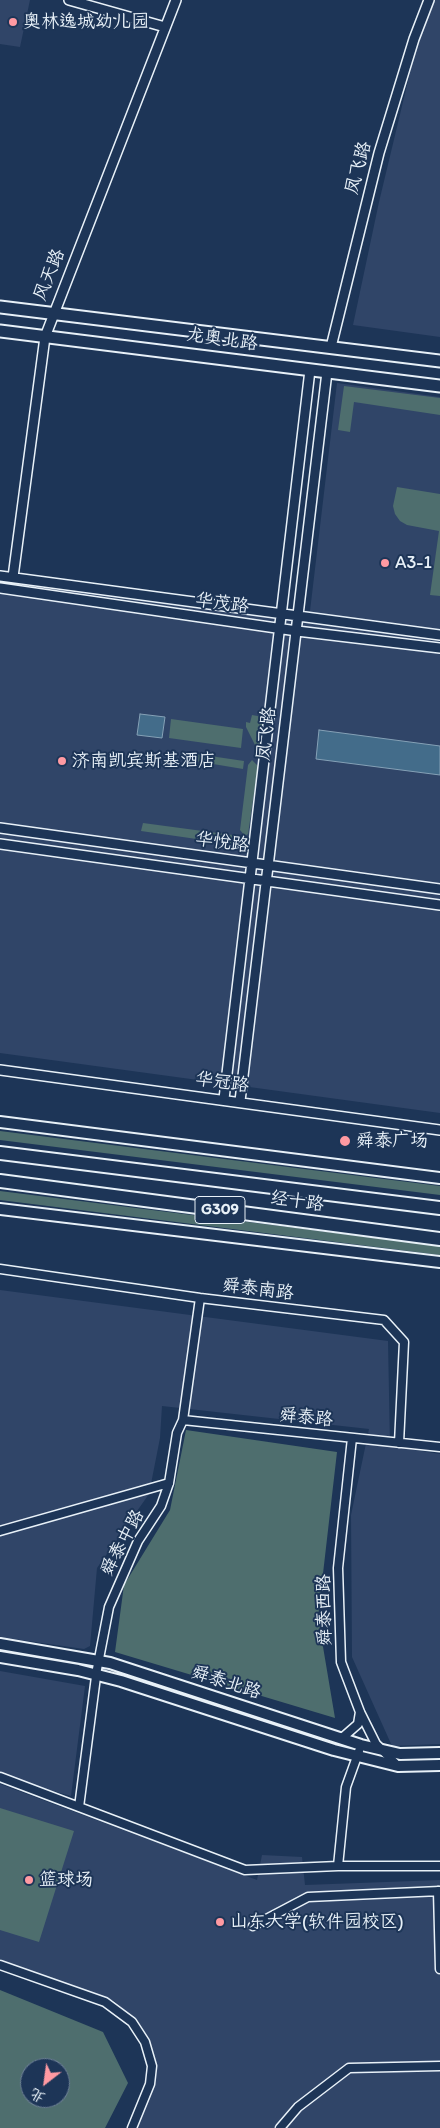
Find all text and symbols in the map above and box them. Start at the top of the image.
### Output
place label: 奥林逸城幼儿园 [23,11,149,33]
marker: 奥林逸城幼儿园 [7,16,19,28]
street label: 凤飞路 [342,139,376,197]
street label: 风天路 [30,246,70,304]
street label: 龙奥北路 [185,324,259,356]
place label: A3-1 [395,552,432,574]
marker: A3-1 [379,557,391,569]
street label: 华茂路 [194,590,250,618]
street label: 凤飞路 [253,706,281,762]
place label: 济南凯宾斯基酒店 [72,750,216,772]
marker: 济南凯宾斯基酒店 [56,755,68,767]
street label: 华悦路 [194,829,250,857]
street label: 华冠路 [194,1069,250,1097]
place label: 舜泰广场 [356,1130,428,1152]
marker: 舜泰广场 [338,1134,352,1148]
street label: 经十路 [269,1188,325,1216]
road number: G309 [195,1196,245,1224]
street label: 舜泰南路 [221,1275,295,1305]
street label: 舜泰路 [278,1404,334,1432]
street label: 舜泰中路 [97,1506,149,1580]
street label: 舜泰西路 [314,1574,336,1646]
street label: 舜泰北路 [188,1662,264,1704]
place label: 篮球场 [39,1869,93,1891]
marker: 篮球场 [23,1874,35,1886]
place label: 山东大学(软件园校区) [230,1911,404,1933]
marker: 山东大学(软件园校区) [214,1916,226,1928]
north arrow [20,2058,70,2108]
text: 北 [27,2085,48,2106]

